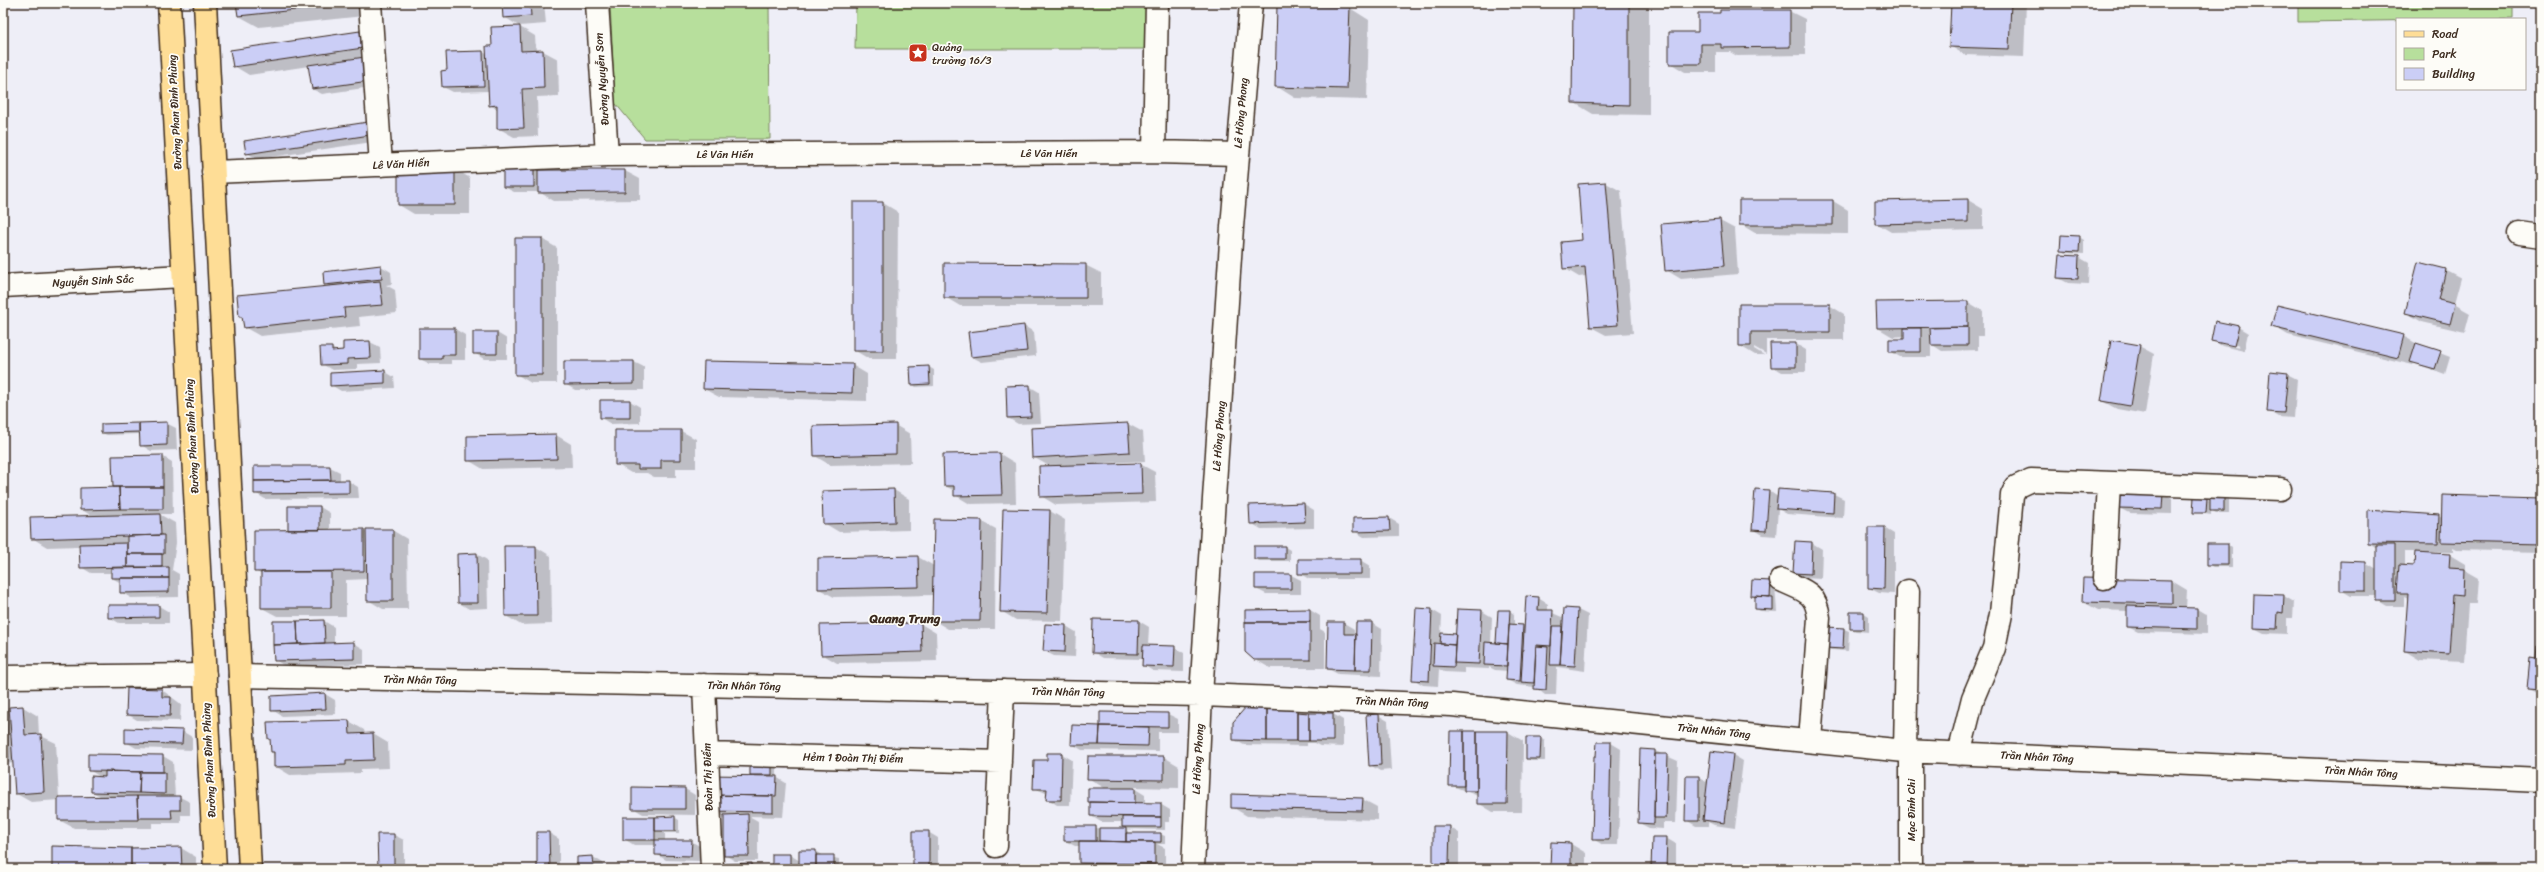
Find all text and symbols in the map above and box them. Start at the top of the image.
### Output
legend [2396,18,2526,90]
text: Road [2432,23,2459,45]
street label: Đường Nguyễn Sơn [589,32,615,126]
place label: Quảng trường 16/3 [932,38,991,70]
place icon: Quảng trường 16/3 [907,42,929,64]
text: Park [2432,43,2457,65]
street label: Đường Phan Đình Phùng [162,54,187,170]
text: Building [2432,63,2475,85]
street label: Lê Hồng Phong [1228,76,1254,149]
street label: Lê Văn Hiến [1021,144,1077,163]
street label: Lê Văn Hiến [697,145,753,164]
street label: Lê Văn Hiến [372,153,430,175]
street label: Nguyễn Sinh Sắc [52,269,135,293]
street label: Đường Phan Đình Phùng [179,378,204,494]
street label: Lê Hồng Phong [1207,400,1231,472]
district label: Quang Trung [869,607,941,630]
street label: Trần Nhân Tông [383,670,457,690]
street label: Trần Nhân Tông [707,676,781,696]
street label: Trần Nhân Tông [1031,682,1105,702]
street label: Trần Nhân Tông [1355,691,1430,713]
street label: Đường Phan Đình Phùng [196,702,221,818]
street label: Trần Nhân Tông [1676,718,1752,744]
street label: Lê Hồng Phong [1187,723,1209,795]
street label: Đoàn Thị Điểm [697,742,719,811]
street label: Trần Nhân Tông [2000,746,2075,768]
street label: Hẻm 1 Đoàn Thị Điểm [803,748,904,768]
street label: Trần Nhân Tông [2324,761,2399,783]
street label: Mạc Đĩnh Chi [1902,778,1921,841]

